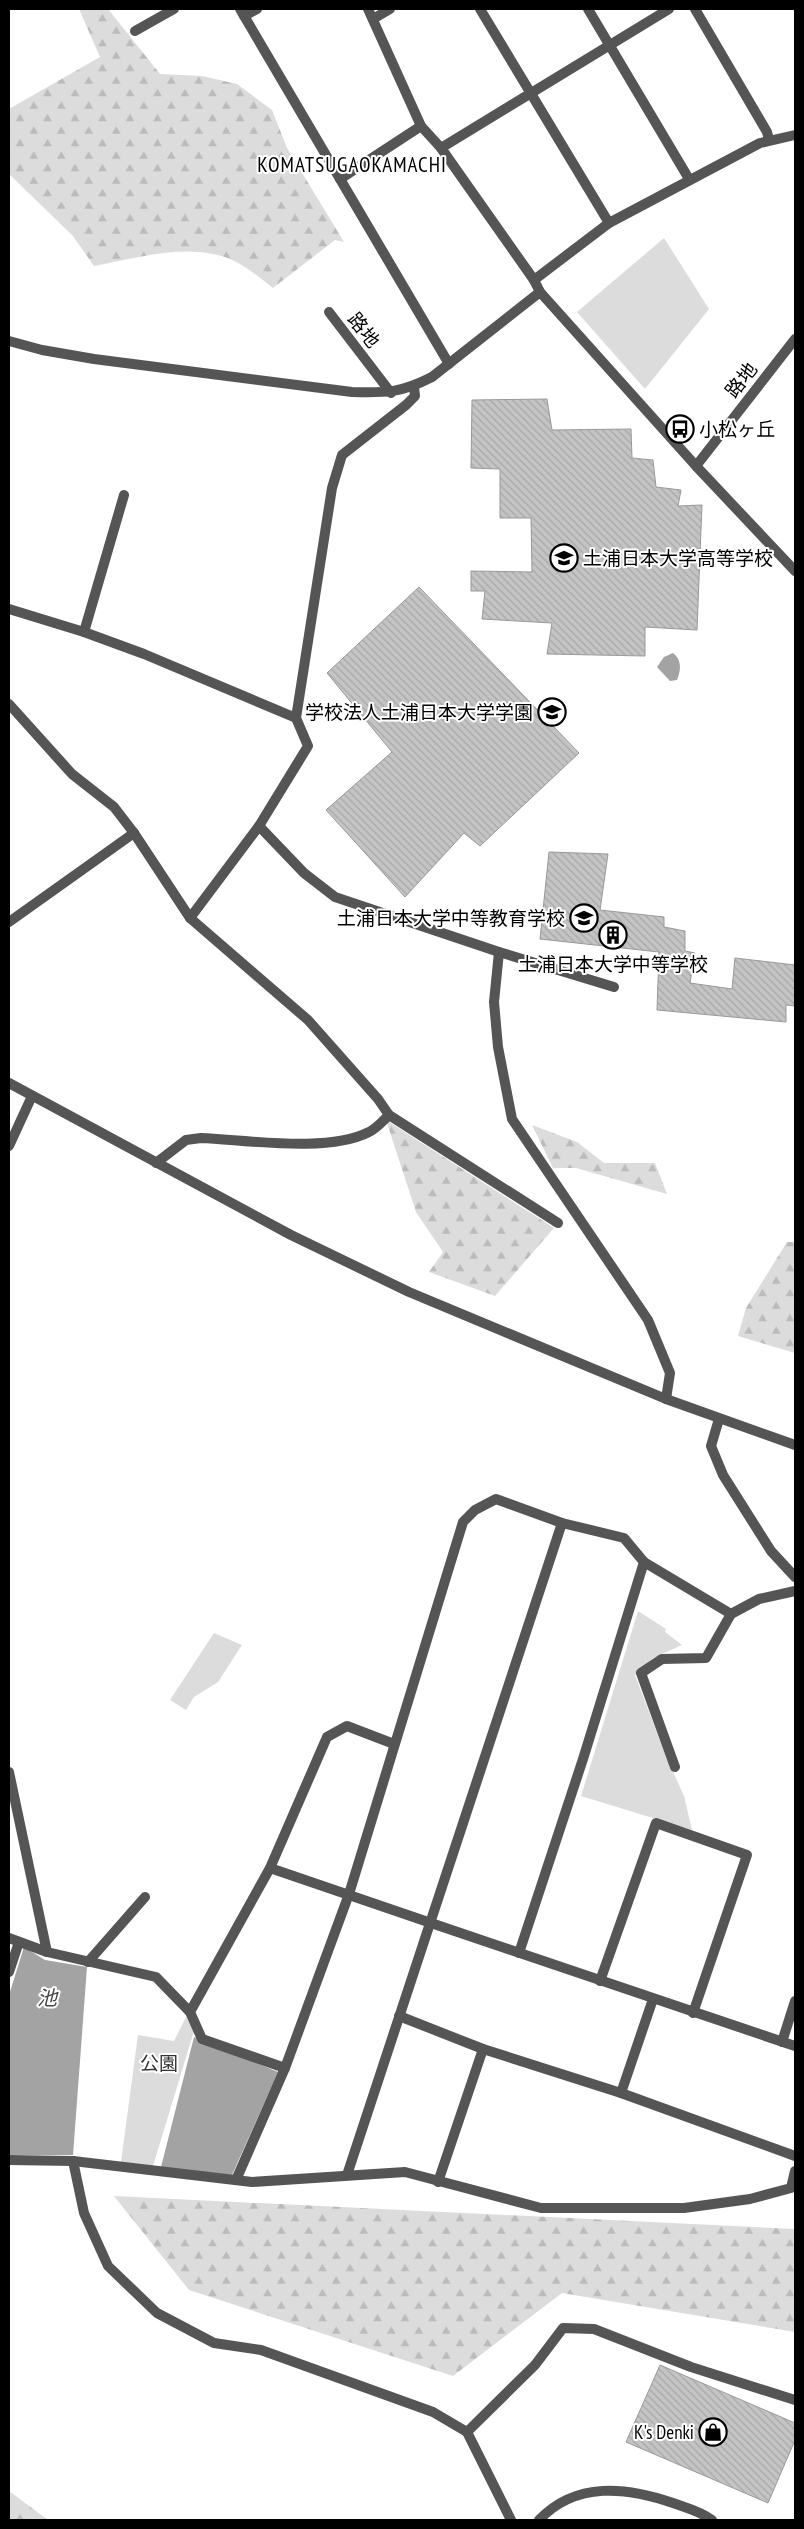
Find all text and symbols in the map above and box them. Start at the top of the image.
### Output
district label: KOMATSUGAOKAMACHI [257,151,447,178]
street label: 路地 [343,308,385,352]
street label: 路地 [720,358,762,402]
bus stop icon: 小松ヶ丘 [665,414,695,444]
place label: 小松ヶ丘 [699,417,775,441]
school or university icon: 土浦日本大学高等学校 [549,543,579,573]
place label: 土浦日本大学高等学校 [583,546,773,570]
school or university icon: 学校法人土浦日本大学学園 [537,697,567,727]
place label: 学校法人土浦日本大学学園 [305,700,533,724]
school or university icon: 土浦日本大学中等教育学校 [569,903,599,933]
place label: 土浦日本大学中等教育学校 [337,906,565,930]
building icon: 土浦日本大学中等学校 [598,920,628,950]
place label: 土浦日本大学中等学校 [518,952,708,976]
water label: 池 [37,1985,59,2011]
park label: 公園 [140,2051,178,2075]
shop icon: K's Denki [698,2417,728,2447]
place label: K's Denki [634,2420,694,2444]

